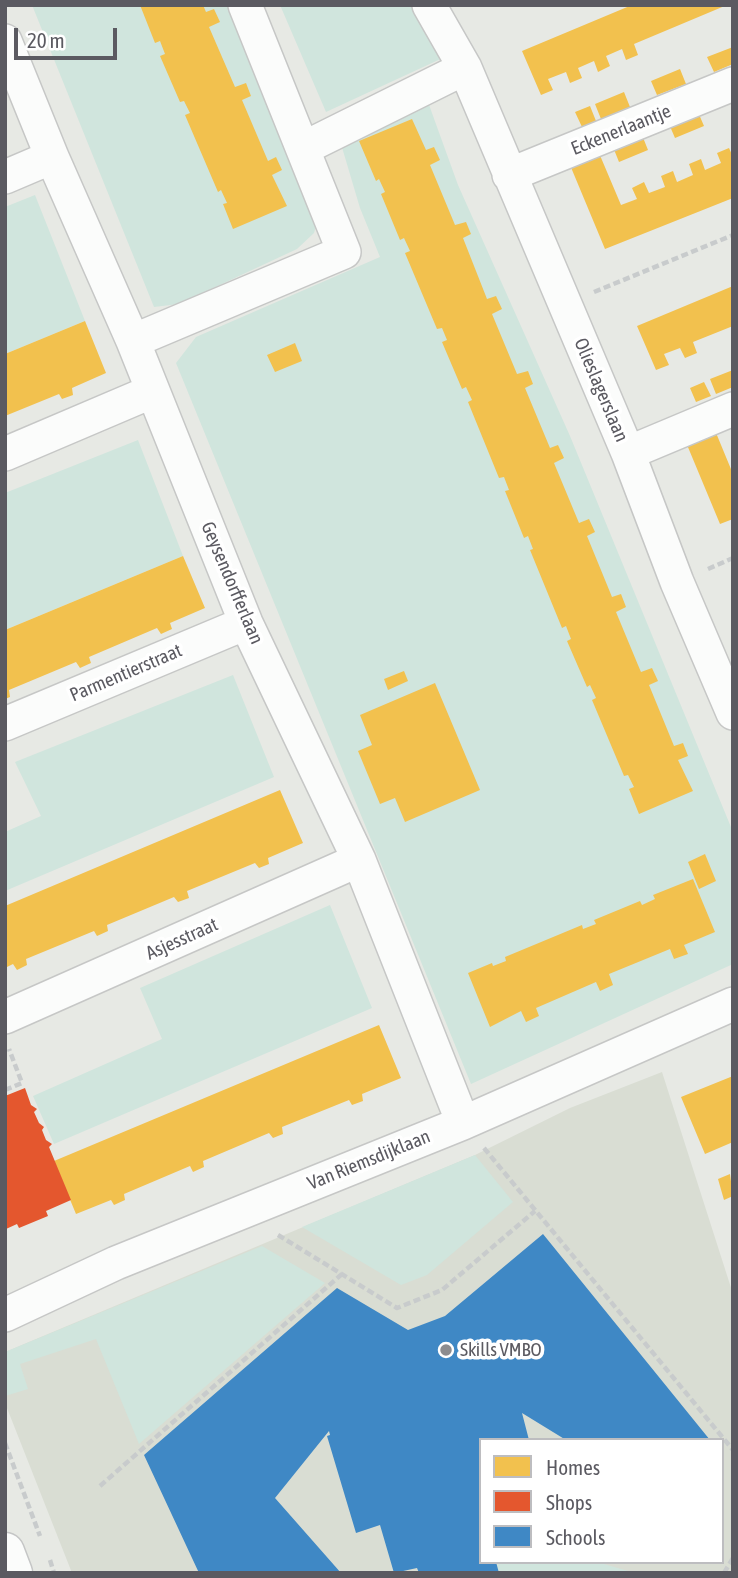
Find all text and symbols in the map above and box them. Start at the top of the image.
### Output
scale bar [18,14,121,58]
text: 20 m [27,28,65,52]
street label: Eckenerlaantje [568,100,674,160]
street label: Olieslagerslaan [569,335,633,445]
street label: Geysendorfferlaan [196,518,268,648]
street label: Parmentierstraat [67,639,185,707]
street label: Asjesstraat [143,913,221,965]
street label: Van Riemsdijklaan [304,1125,434,1195]
place label: Skills VMBO [460,1339,542,1361]
marker: Skills VMBO [438,1342,454,1358]
legend [479,1438,724,1564]
text: Homes [546,1455,600,1479]
text: Shops [546,1490,592,1514]
text: Schools [546,1525,606,1549]

